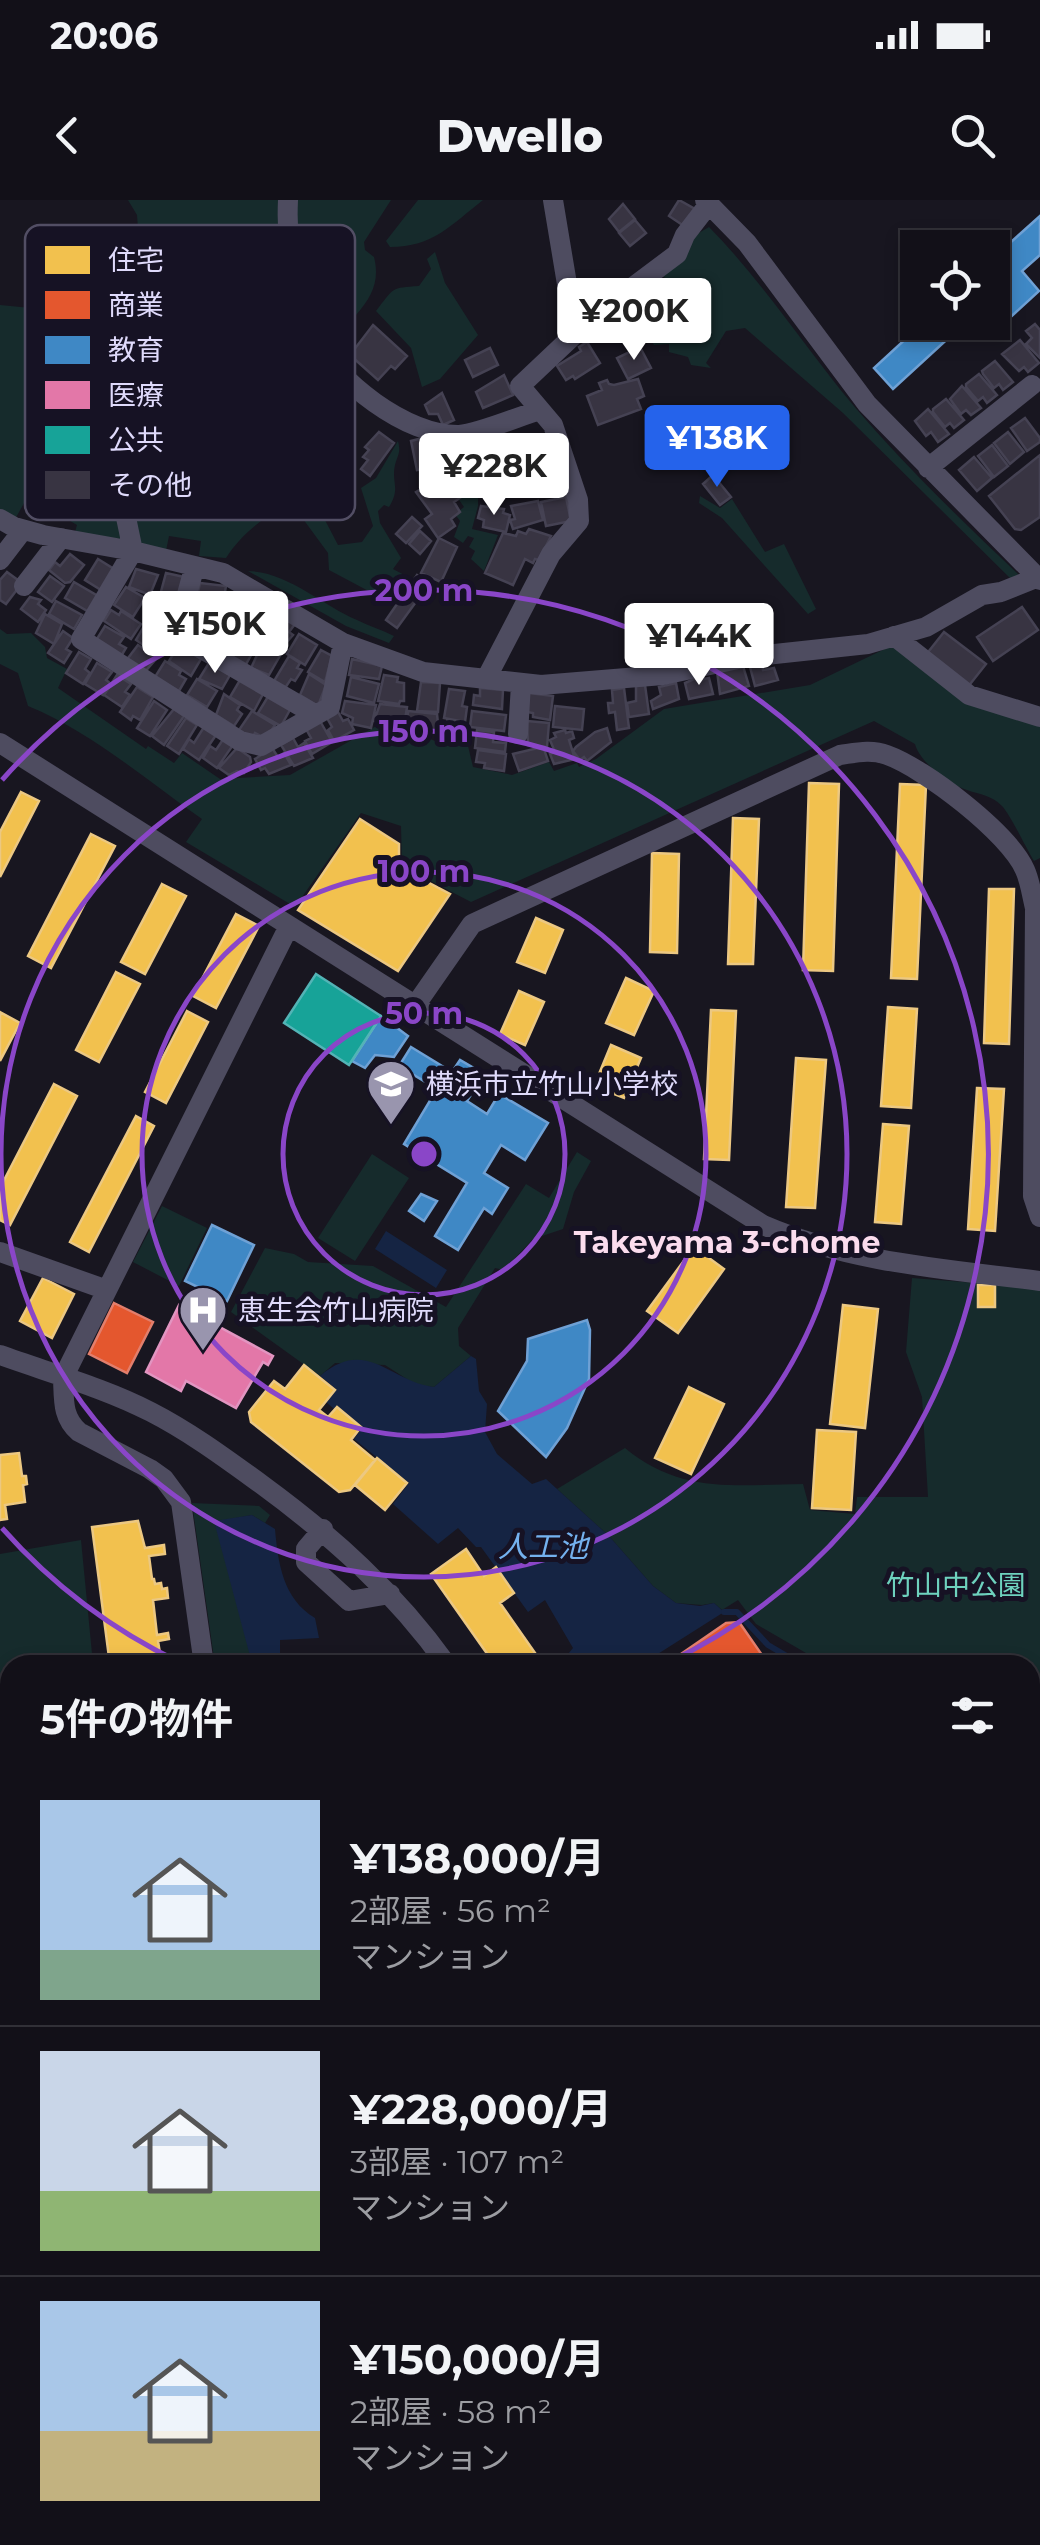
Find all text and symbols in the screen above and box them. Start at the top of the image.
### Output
text: 20:06 [50,12,158,59]
icon: back [40,108,95,163]
text: Dwello [437,108,603,163]
icon: search [945,108,1000,163]
legend [25,225,355,520]
map controls [900,230,1010,340]
button: locate [900,230,1010,340]
text: 住宅 [108,243,164,277]
pin: ¥200K [564,278,704,363]
text: 商業 [108,288,164,322]
text: ¥200K [579,291,689,330]
text: 教育 [108,333,164,367]
text: 医療 [108,378,164,412]
pin: ¥138K [647,405,787,490]
text: ¥138K [667,418,767,457]
text: 公共 [108,423,164,457]
pin: ¥228K [424,433,564,518]
text: ¥228K [441,446,547,485]
text: その他 [108,468,192,502]
text: 200 m [375,572,473,609]
pin: ¥150K [145,591,285,676]
pin: ¥144K [629,603,769,688]
text: ¥150K [164,604,266,643]
text: ¥144K [647,616,751,655]
text: 150 m [379,713,469,750]
text: 100 m [378,853,470,890]
text: 50 m [385,995,463,1032]
school or university icon: 横浜市立竹山小学校 [365,1058,417,1126]
place label: 横浜市立竹山小学校 [426,1067,678,1101]
centre of rings [406,1136,442,1172]
district label: Takeyama 3-chome [574,1224,880,1261]
hospital icon: 恵生会竹山病院 [177,1284,229,1352]
place label: 恵生会竹山病院 [238,1293,434,1327]
water label: 人工池 [498,1528,591,1565]
park label: 竹山中公園 [886,1568,1026,1602]
icon: filters [945,1688,1000,1743]
text: 5件の物件 [40,1693,233,1745]
text: ¥138,000/月 [350,1832,605,1884]
icon: home [120,1840,240,1960]
text: 2部屋 · 56 m² [350,1891,551,1930]
text: マンション [350,1937,510,1976]
text: ¥228,000/月 [350,2083,612,2135]
icon: home [120,2091,240,2211]
text: 3部屋 · 107 m² [350,2142,564,2181]
text: マンション [350,2188,510,2227]
text: ¥150,000/月 [350,2333,605,2385]
icon: home [120,2341,240,2461]
text: 2部屋 · 58 m² [350,2392,552,2431]
text: マンション [350,2438,510,2477]

